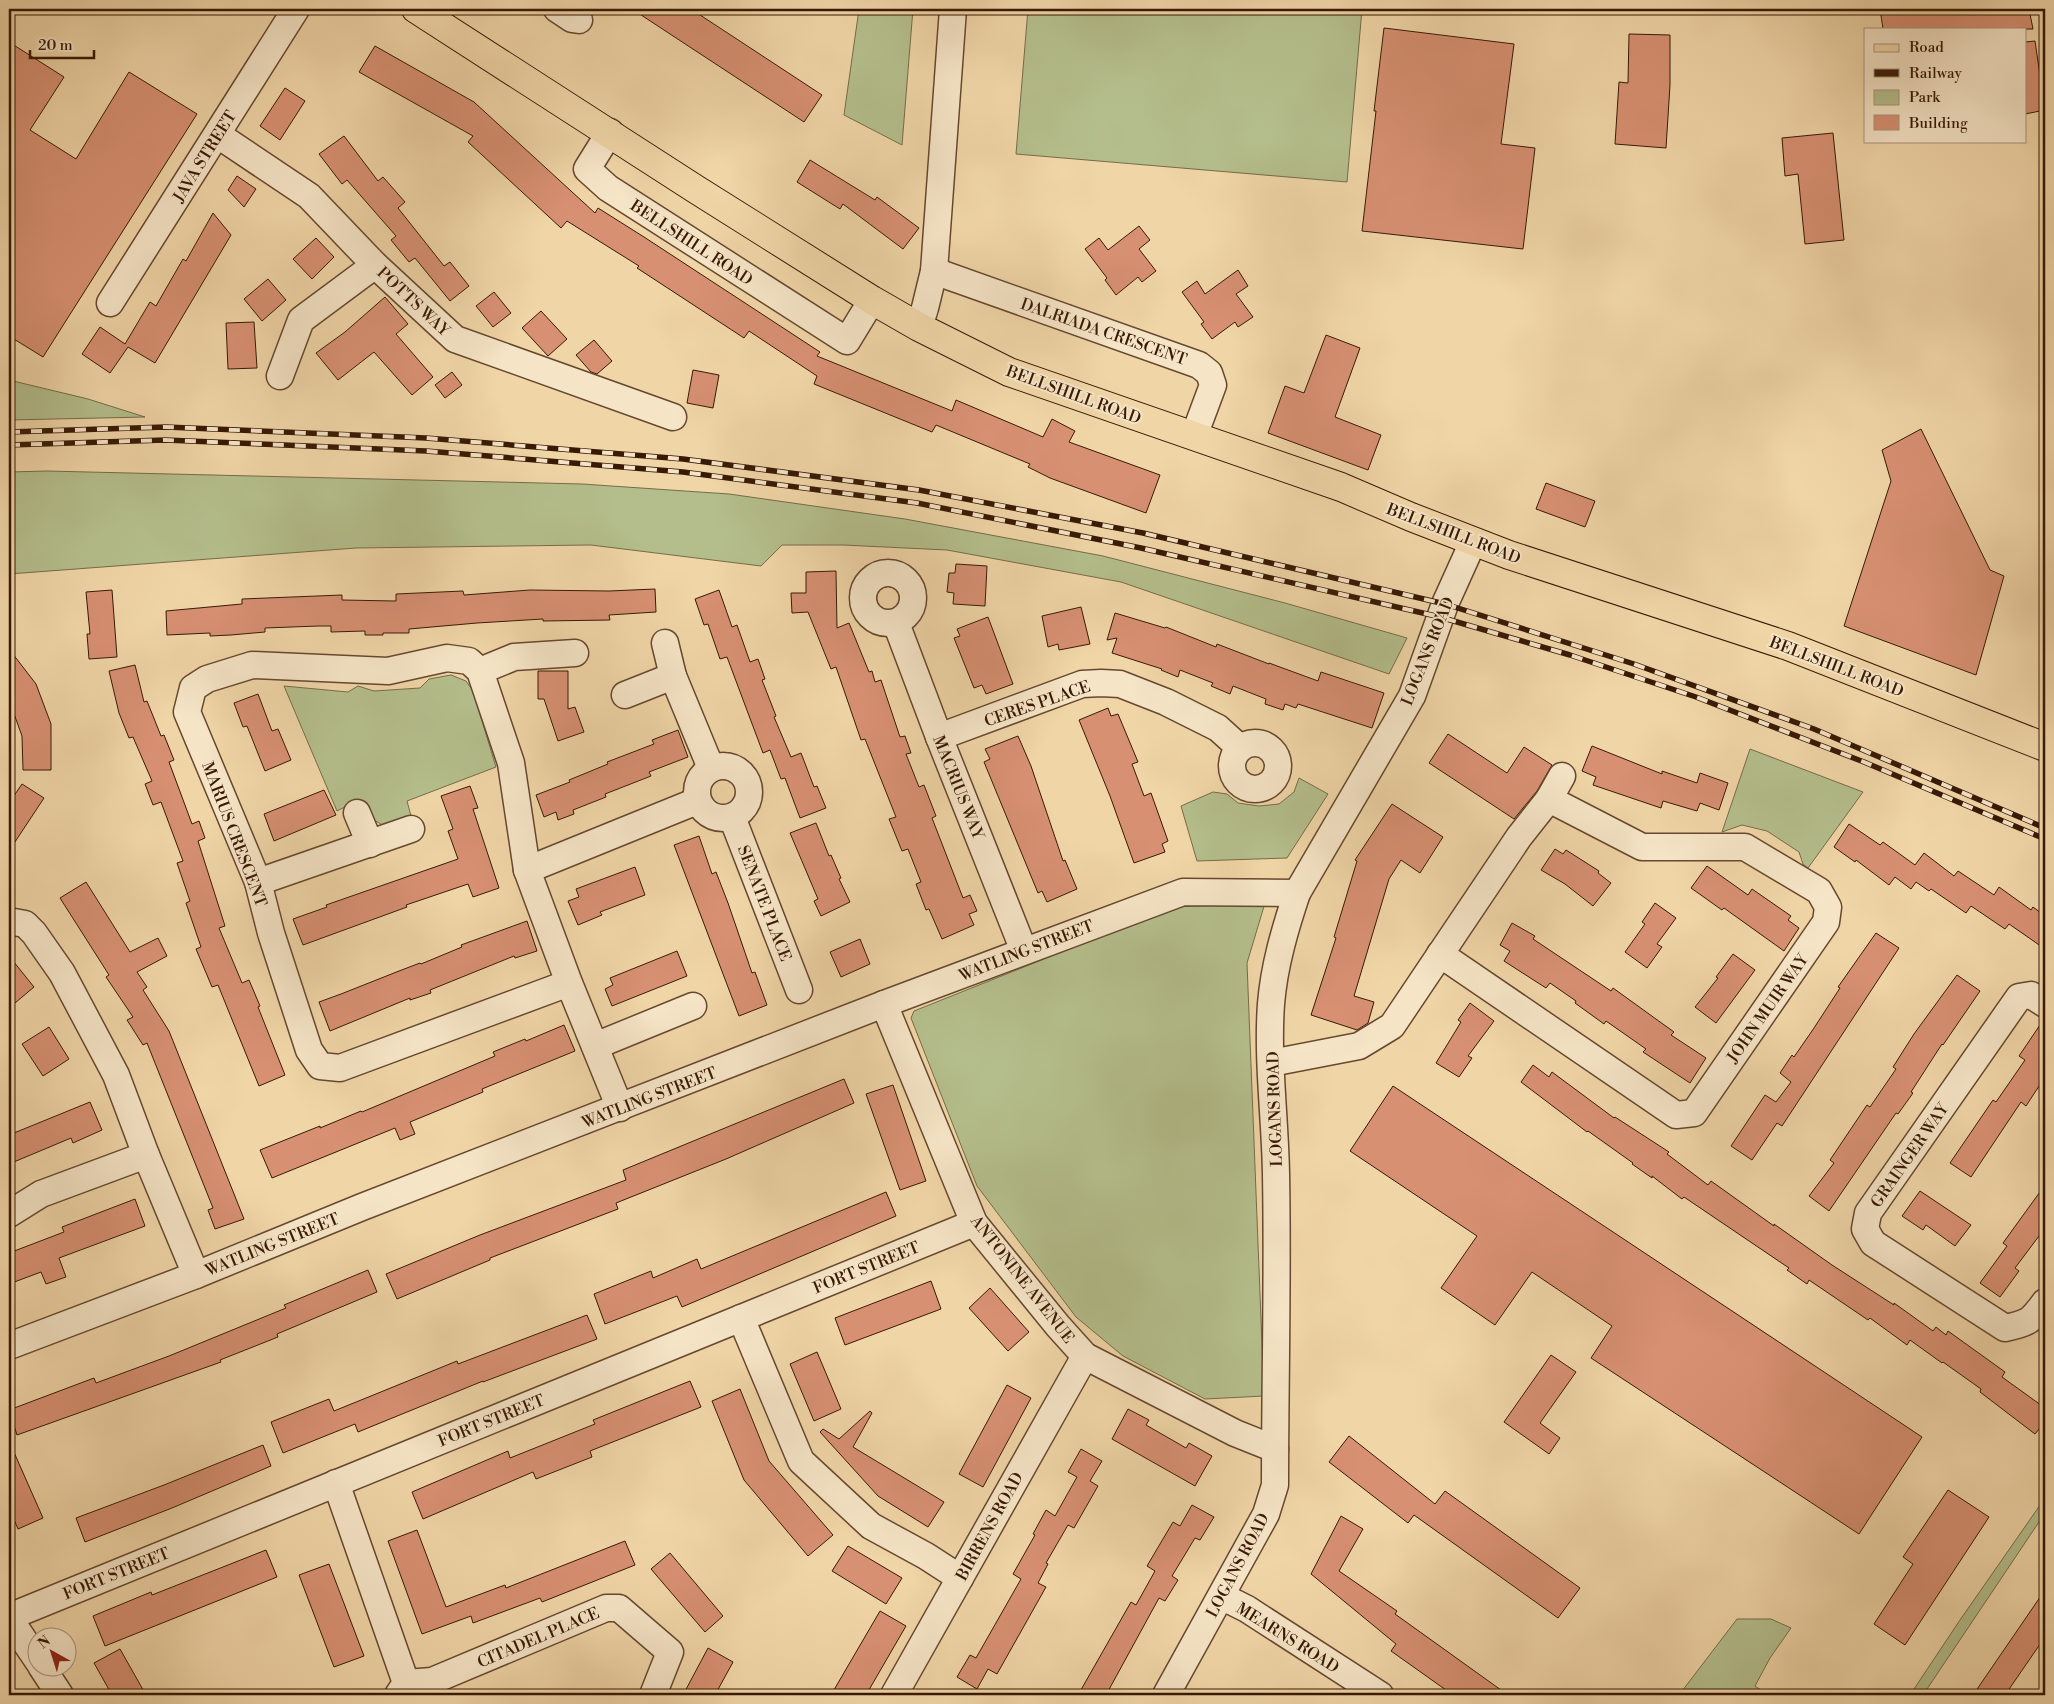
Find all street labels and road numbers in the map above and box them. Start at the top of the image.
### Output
street label: JAVA STREET [168,107,241,207]
street label: BELLSHILL ROAD [626,195,756,290]
street label: POTTS WAY [373,263,455,342]
street label: DALRIADA CRESCENT [1018,294,1190,370]
street label: BELLSHILL ROAD [1003,361,1144,429]
street label: BELLSHILL ROAD [1383,499,1524,569]
street label: LOGANS ROAD [1397,594,1459,709]
street label: BELLSHILL ROAD [1766,632,1907,702]
street label: CERES PLACE [982,676,1093,731]
street label: MACRIUS WAY [928,732,989,844]
street label: MARIUS CRESCENT [197,759,271,910]
street label: SENATE PLACE [733,843,795,964]
street label: WATLING STREET [955,916,1097,986]
street label: JOHN MUIR WAY [1722,949,1814,1068]
street label: LOGANS ROAD [1263,1051,1287,1167]
street label: WATLING STREET [578,1063,720,1133]
street label: GRAINGER WAY [1866,1098,1954,1212]
street label: WATLING STREET [202,1209,342,1281]
street label: ANTONINE AVENUE [965,1211,1078,1348]
street label: FORT STREET [810,1237,923,1298]
street label: FORT STREET [435,1390,548,1451]
street label: BIRRENS ROAD [951,1469,1028,1585]
street label: LOGANS ROAD [1202,1510,1274,1621]
street label: FORT STREET [60,1543,173,1604]
street label: MEARNS ROAD [1232,1598,1343,1677]
street label: CITADEL PLACE [474,1603,602,1673]

